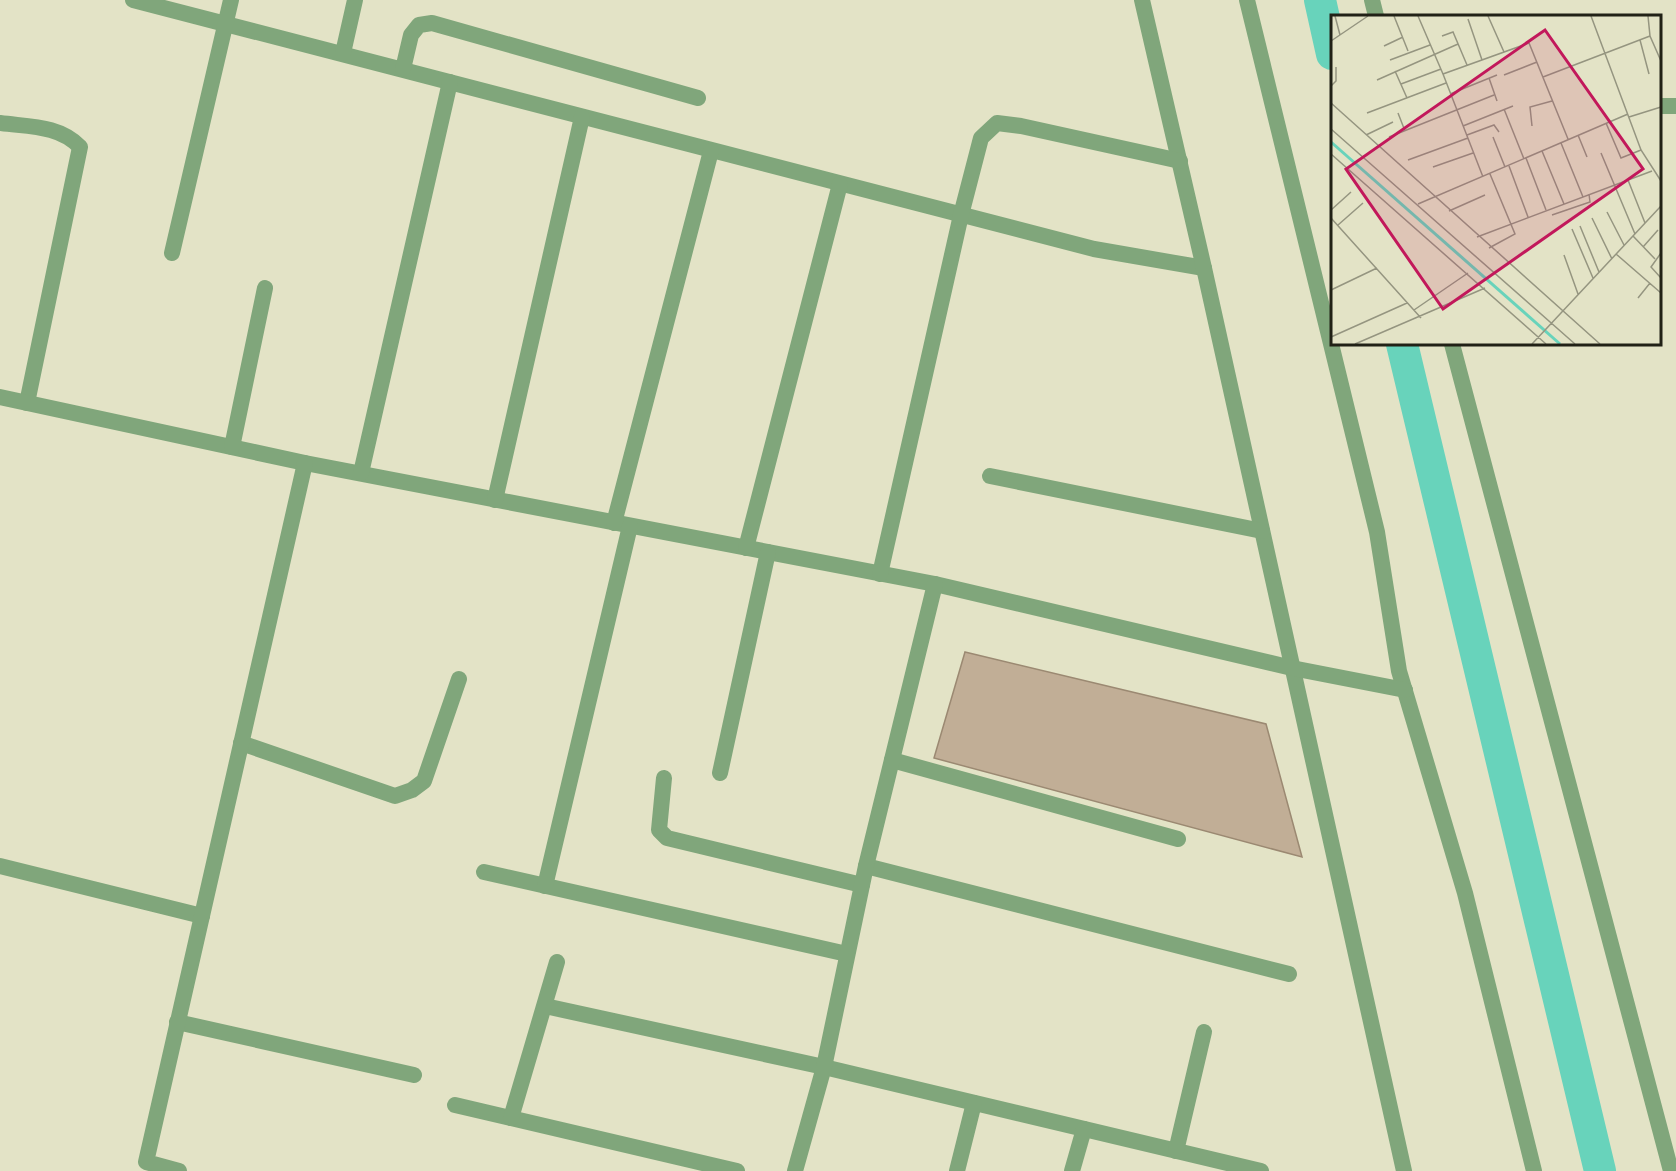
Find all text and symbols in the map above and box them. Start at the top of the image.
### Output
inset map [1331,15,1661,345]

